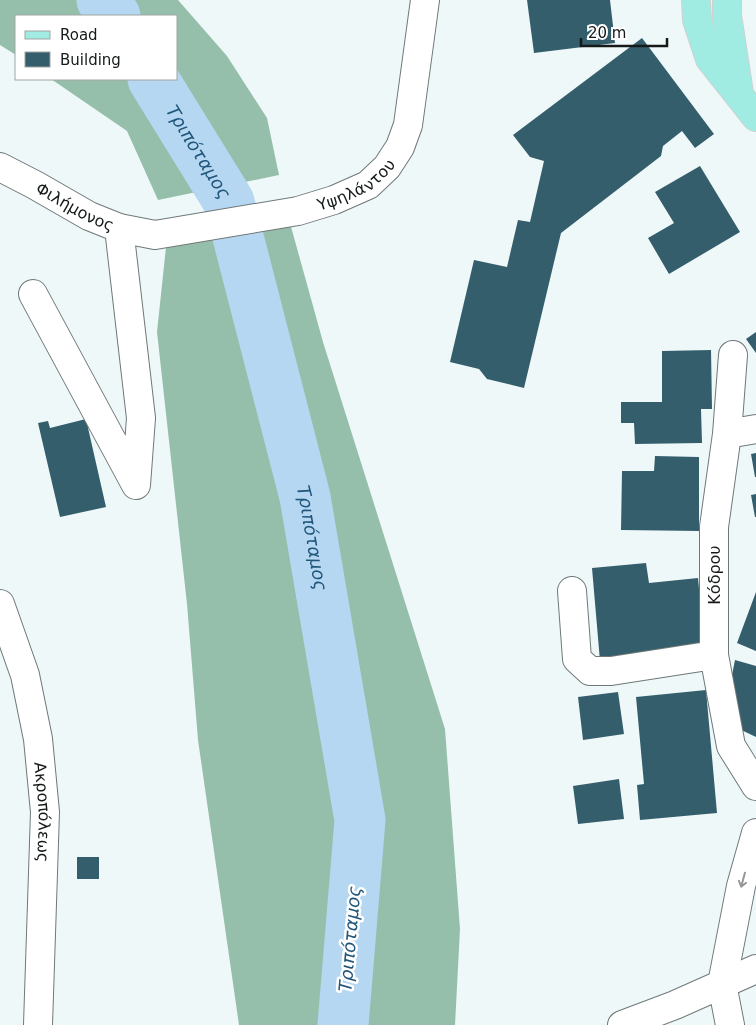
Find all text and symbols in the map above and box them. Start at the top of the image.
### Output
legend [15,15,178,80]
scale bar [581,15,667,47]
text: 20 m [588,24,626,42]
text: Road [60,26,98,44]
text: Building [60,51,121,69]
water label: Τριπόταμος [162,101,236,203]
street label: Υψηλάντου [314,156,399,215]
street label: Φιλήμονος [32,179,117,235]
water label: Τριπόταμος [292,483,332,593]
street label: Κόδρου [705,545,724,605]
street label: Ακροπόλεως [30,761,54,863]
one-way arrow [738,872,747,888]
water label: Τριπόταμος [334,885,365,993]

